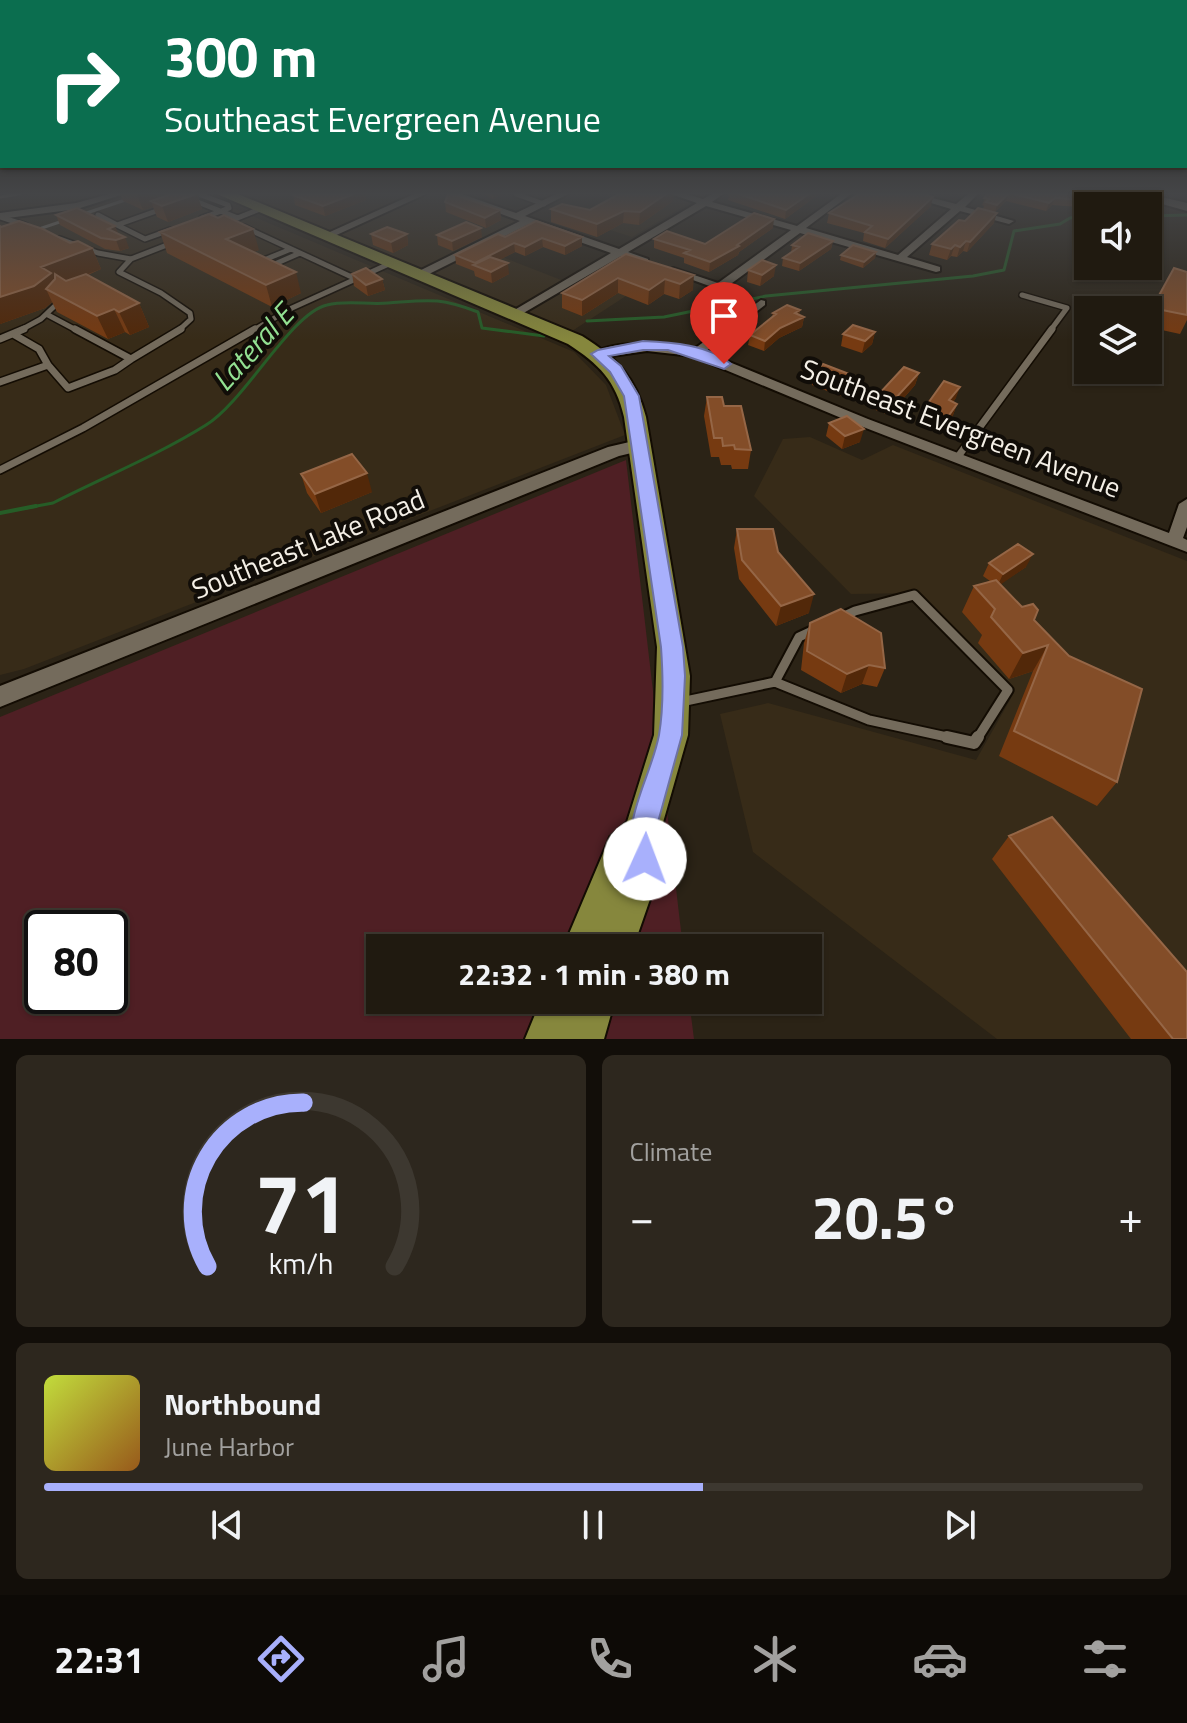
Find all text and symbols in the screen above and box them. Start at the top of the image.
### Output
text: 300 m [164,14,317,99]
icon: right [32,32,136,136]
text: Southeast Evergreen Avenue [164,91,601,146]
map controls [1074,192,1162,384]
button: sound [1074,192,1162,280]
pin [690,282,758,364]
water label: Lateral E [201,291,307,401]
icon: arrive [702,294,746,338]
button: layers [1074,296,1162,384]
street label: Southeast Evergreen Avenue [795,347,1127,508]
street label: Southeast Lake Road [185,477,431,610]
position arrow [603,817,687,901]
speed limit sign: 80 [24,910,128,1014]
text: 22:32 · 1 min · 380 m [458,951,730,997]
text: Climate [630,1132,712,1171]
text: 71 [254,1139,347,1265]
text: 20.5° [811,1171,961,1262]
text: − [630,1183,654,1250]
text: + [1118,1183,1143,1250]
text: km/h [268,1242,333,1285]
text: Northbound [164,1381,321,1427]
text: June Harbor [164,1427,294,1466]
icon: previous [205,1503,249,1547]
icon: pause [571,1503,615,1547]
icon: next [938,1503,982,1547]
icon: directions [253,1631,309,1687]
icon: music [418,1631,474,1687]
icon: phone [582,1631,638,1687]
icon: climate [747,1631,803,1687]
icon: car [912,1631,968,1687]
icon: filters [1077,1631,1133,1687]
text: 22:31 [54,1632,144,1687]

